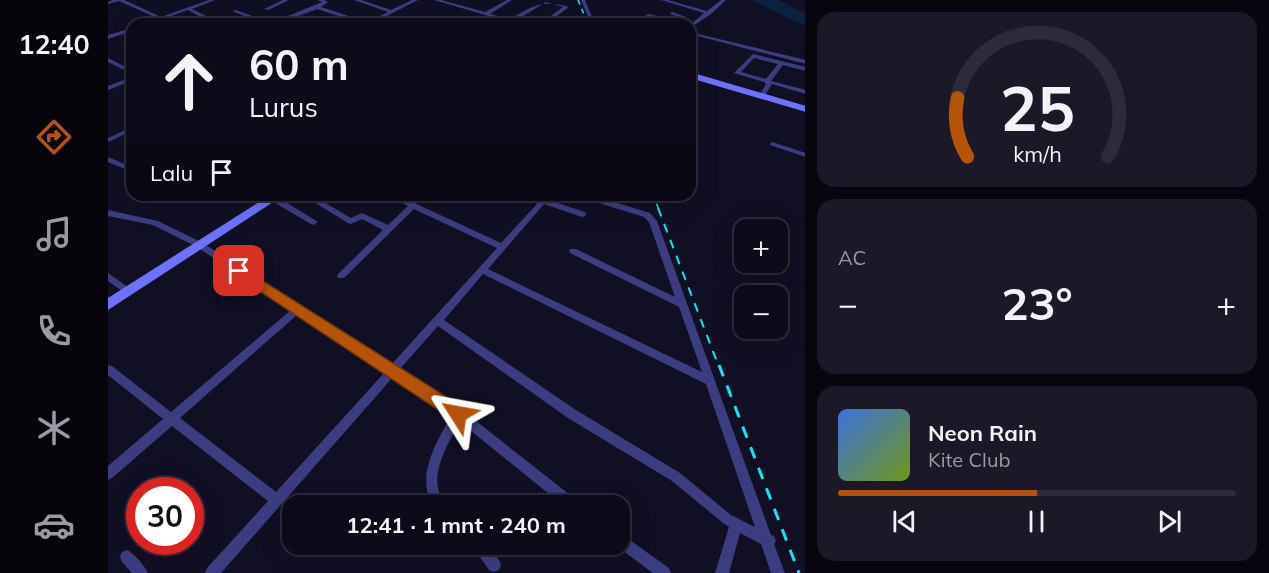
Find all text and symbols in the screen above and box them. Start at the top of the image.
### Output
text: 12:40 [18,27,90,61]
text: 60 m [249,38,349,91]
icon: ahead [150,42,228,120]
text: 25 [1000,68,1074,147]
text: Lurus [249,90,318,124]
icon: directions [33,116,75,158]
text: km/h [1013,140,1061,167]
icon: arrive [205,156,238,189]
text: Lalu [150,159,193,187]
icon: music [33,213,75,255]
map controls [734,219,788,339]
button: + [734,219,788,273]
pin [213,245,264,296]
text: AC [838,245,866,270]
icon: arrive [222,254,255,287]
text: 23° [1001,275,1073,331]
text: − [838,283,858,324]
text: + [1216,283,1236,324]
button: − [734,285,788,339]
icon: phone [33,310,75,352]
position arrow [426,382,490,446]
icon: climate [33,407,75,449]
text: Neon Rain [928,419,1037,447]
text: Kite Club [928,447,1010,472]
speed limit sign: 30 [126,477,204,555]
icon: car [33,504,75,546]
icon: previous [888,505,921,538]
icon: pause [1020,505,1053,538]
icon: next [1153,505,1186,538]
text: 12:41 · 1 mnt · 240 m [346,511,566,539]

